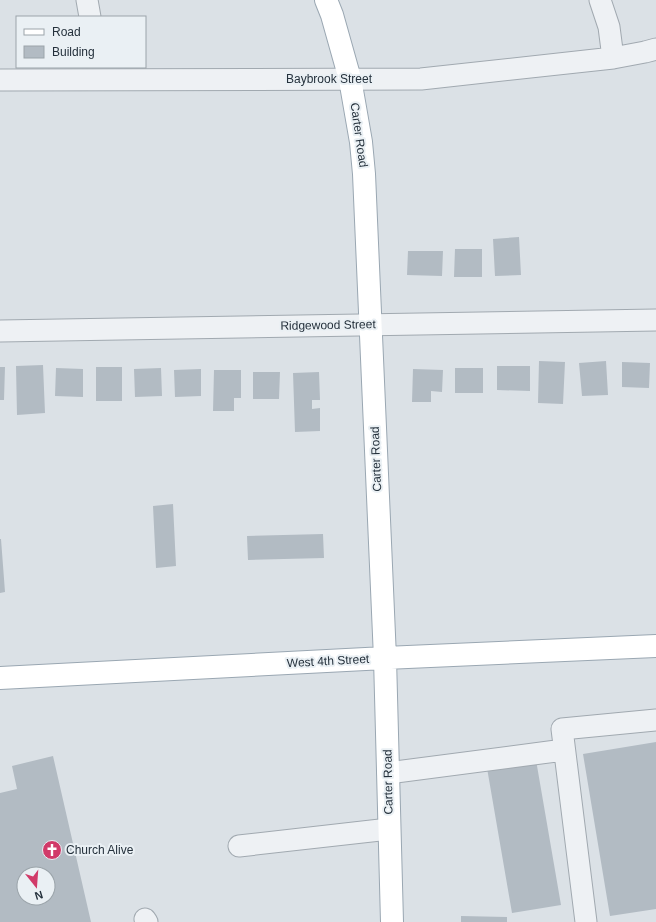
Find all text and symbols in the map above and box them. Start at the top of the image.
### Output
legend [16,16,146,68]
text: Road [52,25,81,39]
text: Building [52,45,95,59]
street label: Baybrook Street [286,72,373,86]
street label: Carter Road [348,102,370,168]
street label: Ridgewood Street [280,317,376,333]
street label: Carter Road [368,426,384,492]
street label: West 4th Street [286,652,370,670]
street label: Carter Road [380,749,396,815]
church icon: Church Alive [41,839,63,861]
place label: Church Alive [66,843,134,857]
north arrow [16,866,56,906]
text: N [33,889,44,902]

